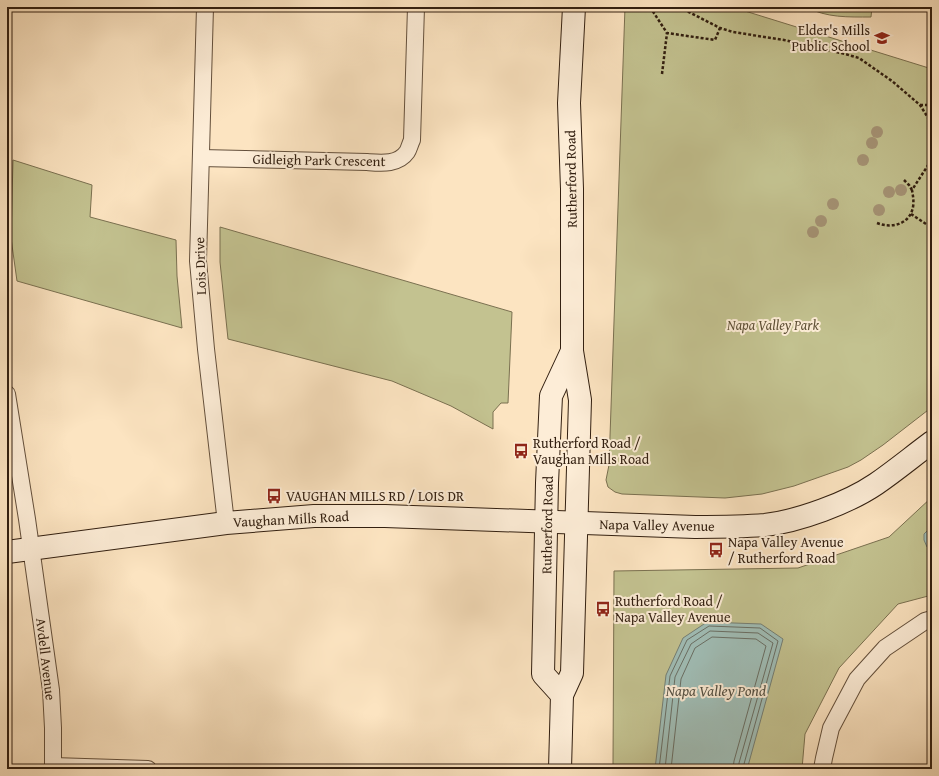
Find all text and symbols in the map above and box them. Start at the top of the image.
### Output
place label: Elder's Mills Public School [792,20,870,56]
school or university icon: Elder's Mills Public School [873,29,891,47]
street label: Rutherford Road [560,129,582,228]
street label: Gidleigh Park Crescent [252,149,386,171]
street label: Lois Drive [189,236,211,295]
park label: Napa Valley Park [727,315,820,335]
place label: Rutherford Road / Vaughan Mills Road [533,433,650,469]
bus stop icon: Rutherford Road / Vaughan Mills Road [512,442,530,460]
street label: Rutherford Road [536,475,558,574]
place label: VAUGHAN MILLS RD / LOIS DR [286,486,465,506]
bus stop icon: VAUGHAN MILLS RD / LOIS DR [265,487,283,505]
street label: Vaughan Mills Road [232,506,350,532]
street label: Napa Valley Avenue [599,514,715,536]
place label: Napa Valley Avenue / Rutherford Road [728,532,844,568]
bus stop icon: Napa Valley Avenue / Rutherford Road [707,541,725,559]
place label: Rutherford Road / Napa Valley Avenue [615,591,731,627]
bus stop icon: Rutherford Road / Napa Valley Avenue [594,600,612,618]
street label: Avdell Avenue [31,617,61,702]
water label: Napa Valley Pond [666,680,766,701]

